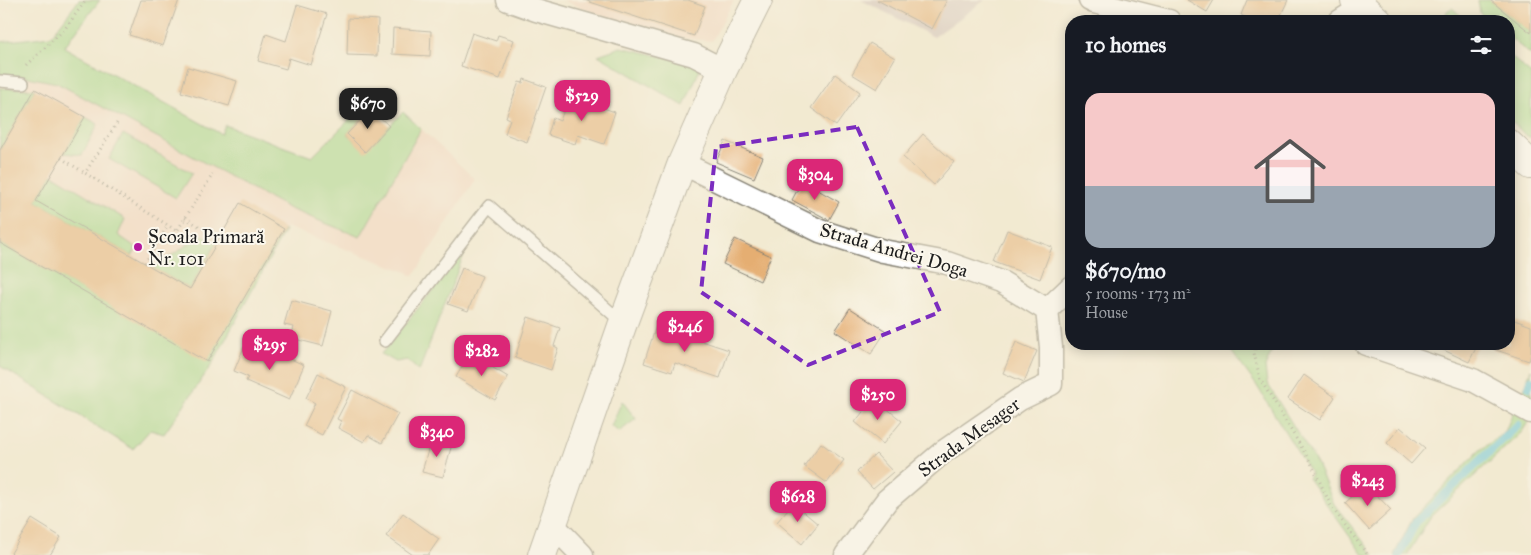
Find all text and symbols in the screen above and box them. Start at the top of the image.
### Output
icon: filters [1467,31,1495,59]
text: 10 homes [1085,32,1166,58]
pin: $529 [552,80,612,122]
text: $529 [565,86,599,105]
pin: $670 [338,88,398,130]
text: $670 [350,94,386,113]
icon: home [1245,126,1335,216]
pin: $304 [785,158,845,201]
text: $304 [798,165,832,184]
street label: Strada Andrei Doga [817,218,972,283]
place label: Școala Primară Nr. 101 [148,225,265,270]
marker: Școala Primară Nr. 101 [132,241,144,253]
text: $670/mo [1085,258,1166,284]
text: 5 rooms · 173 m² [1085,284,1191,303]
text: House [1085,303,1128,322]
pin: $246 [655,310,715,353]
text: $246 [668,317,702,336]
pin: $295 [240,328,300,371]
pin: $282 [452,334,512,377]
text: $295 [253,335,287,354]
text: $282 [465,341,499,360]
pin: $250 [848,378,908,421]
text: $250 [861,385,895,404]
street label: Strada Mesager [913,392,1026,483]
pin: $340 [407,416,467,458]
text: $340 [420,422,454,441]
pin: $243 [1338,464,1398,507]
text: $243 [1352,471,1384,490]
pin: $628 [768,480,828,523]
text: $628 [781,487,815,506]

